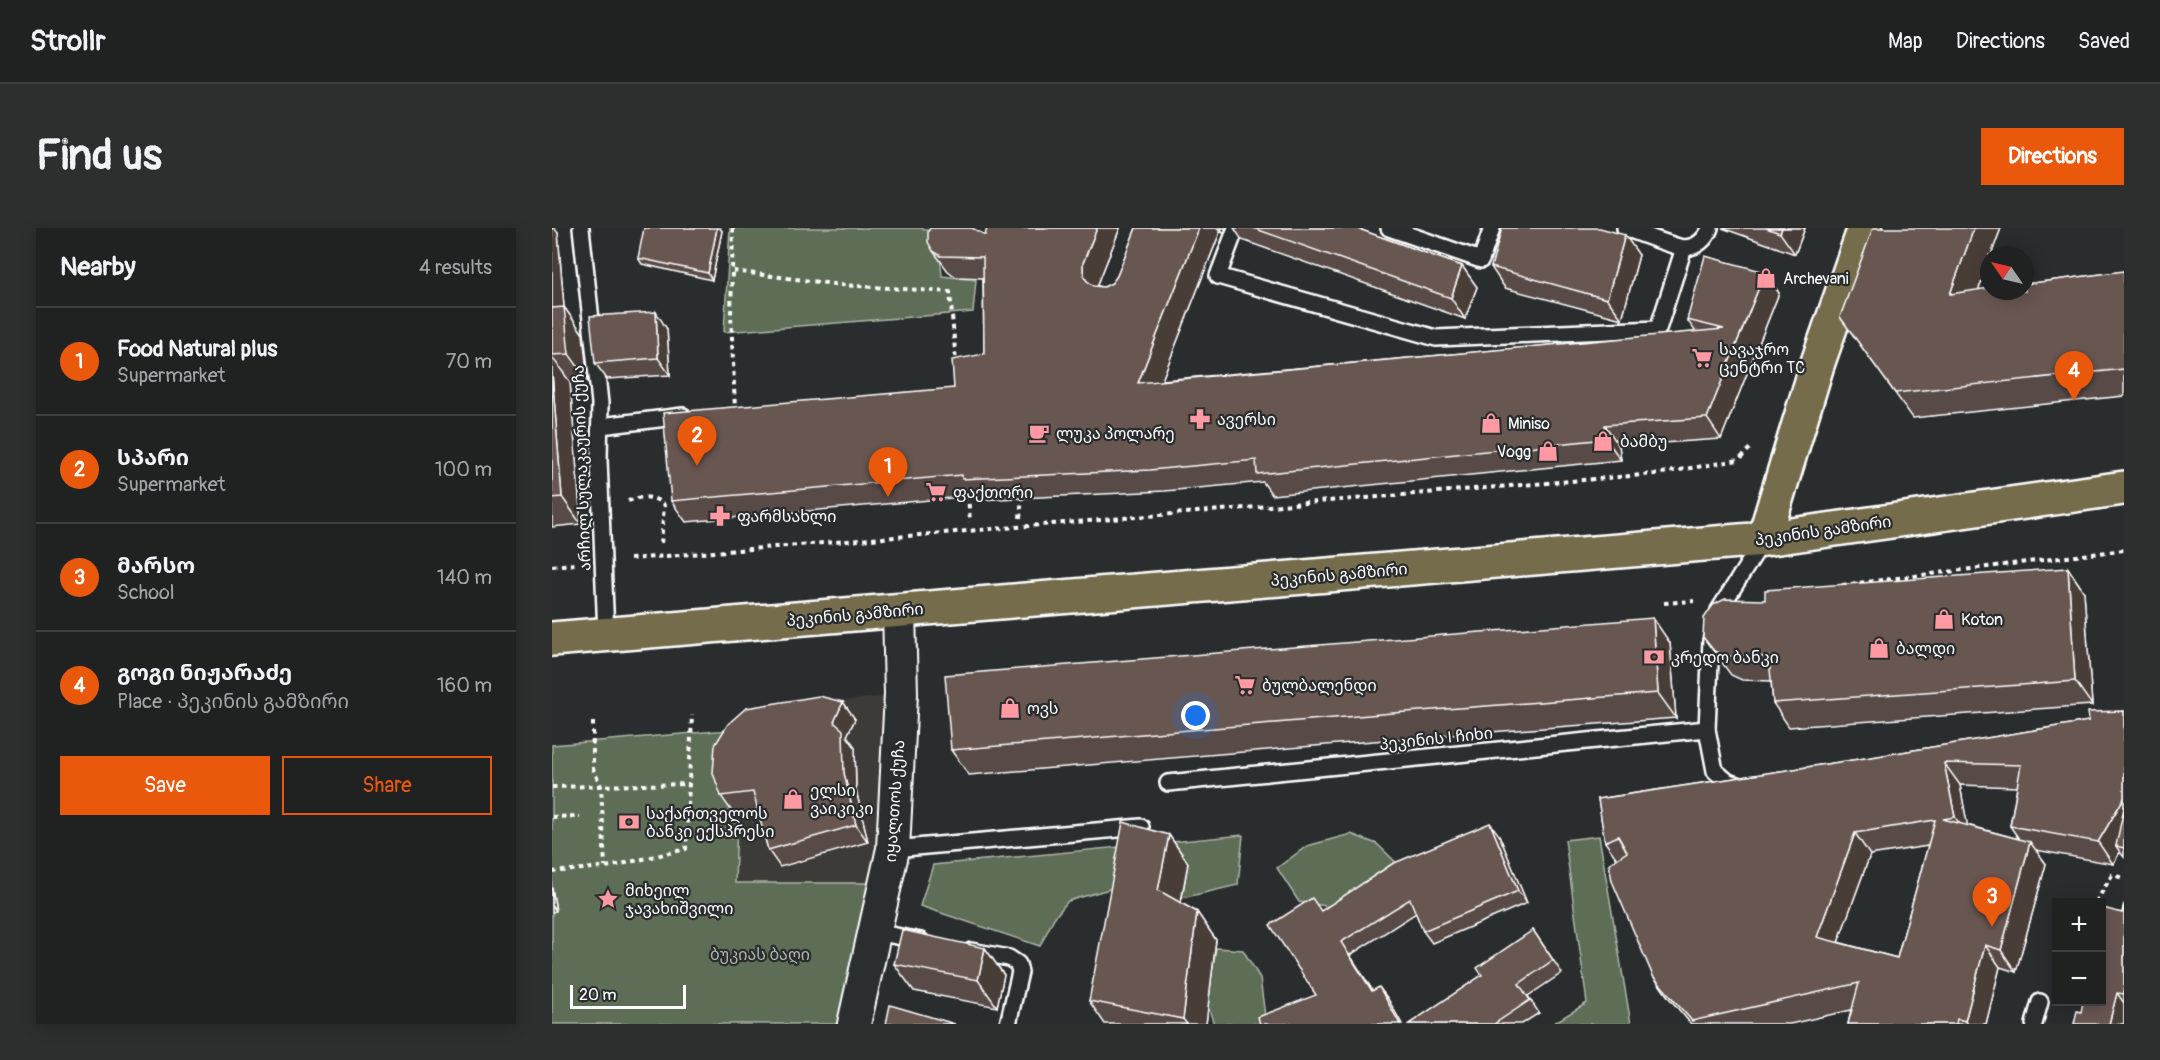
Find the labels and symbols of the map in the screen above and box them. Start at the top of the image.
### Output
north arrow [1980,246,2034,300]
shop icon: Archevani [1754,266,1778,290]
place label: Archevani [1783,269,1849,289]
place label: სავაჯრო ცენტრი TC [1719,340,1805,378]
supermarket icon: სავაჯრო ცენტრი TC [1690,346,1714,370]
pin: 4 [2054,352,2093,401]
street label: არჩილ სულაკაურის ქუჩა [568,365,596,571]
pharmacy icon: ავერსი [1188,407,1212,431]
place label: ავერსი [1217,410,1276,430]
shop icon: Miniso [1479,411,1503,435]
place label: Miniso [1508,414,1550,434]
pin: 2 [678,416,716,466]
cafe icon: ლუკა პოლარე [1027,421,1051,445]
place label: ლუკა პოლარე [1056,424,1175,444]
shop icon: ბამბუ [1591,429,1615,453]
place label: ბამბუ [1620,432,1667,452]
shop icon: Vogg [1536,439,1560,463]
place label: Vogg [1497,442,1531,462]
pin: 1 [868,448,908,497]
supermarket icon: ფაქთორი [924,480,948,504]
place label: ფაქთორი [953,483,1033,503]
pharmacy icon: ფარმსახლი [708,504,732,528]
place label: ფარმსახლი [737,507,836,527]
street label: პეკინის გამზირი [1754,512,1893,550]
street label: პეკინის გამზირი [1270,559,1408,591]
street label: პეკინის გამზირი [786,599,924,631]
shop icon: Koton [1932,607,1956,631]
place label: Koton [1961,610,2003,630]
shop icon: ბალდი [1867,636,1891,660]
place label: ბალდი [1896,639,1955,659]
bank icon: კრედო ბანკი [1642,645,1666,669]
place label: კრედო ბანკი [1671,648,1779,668]
supermarket icon: ბულბალენდი [1233,673,1257,697]
place label: ბულბალენდი [1262,676,1377,696]
shop icon: ოვს [998,696,1022,720]
place label: ოვს [1027,699,1058,719]
your location [1181,701,1210,730]
street label: პეკინის I ჩიხი [1378,723,1494,755]
street label: იყალთოს ქუჩა [881,739,909,863]
place label: ელსი ვაიკიკი [810,781,873,819]
shop icon: ელსი ვაიკიკი [781,787,805,811]
place label: საქართველოს ბანკი ექსპრესი [646,804,774,842]
bank icon: საქართველოს ბანკი ექსპრესი [617,810,641,834]
pin: 3 [1972,878,2012,927]
place label: მიხეილ ჯავახიშვილი [625,881,733,919]
place icon: მიხეილ ჯავახიშვილი [596,887,620,911]
park label: ბუკიას ბაღი [710,945,810,965]
scale bar [570,982,686,1010]

